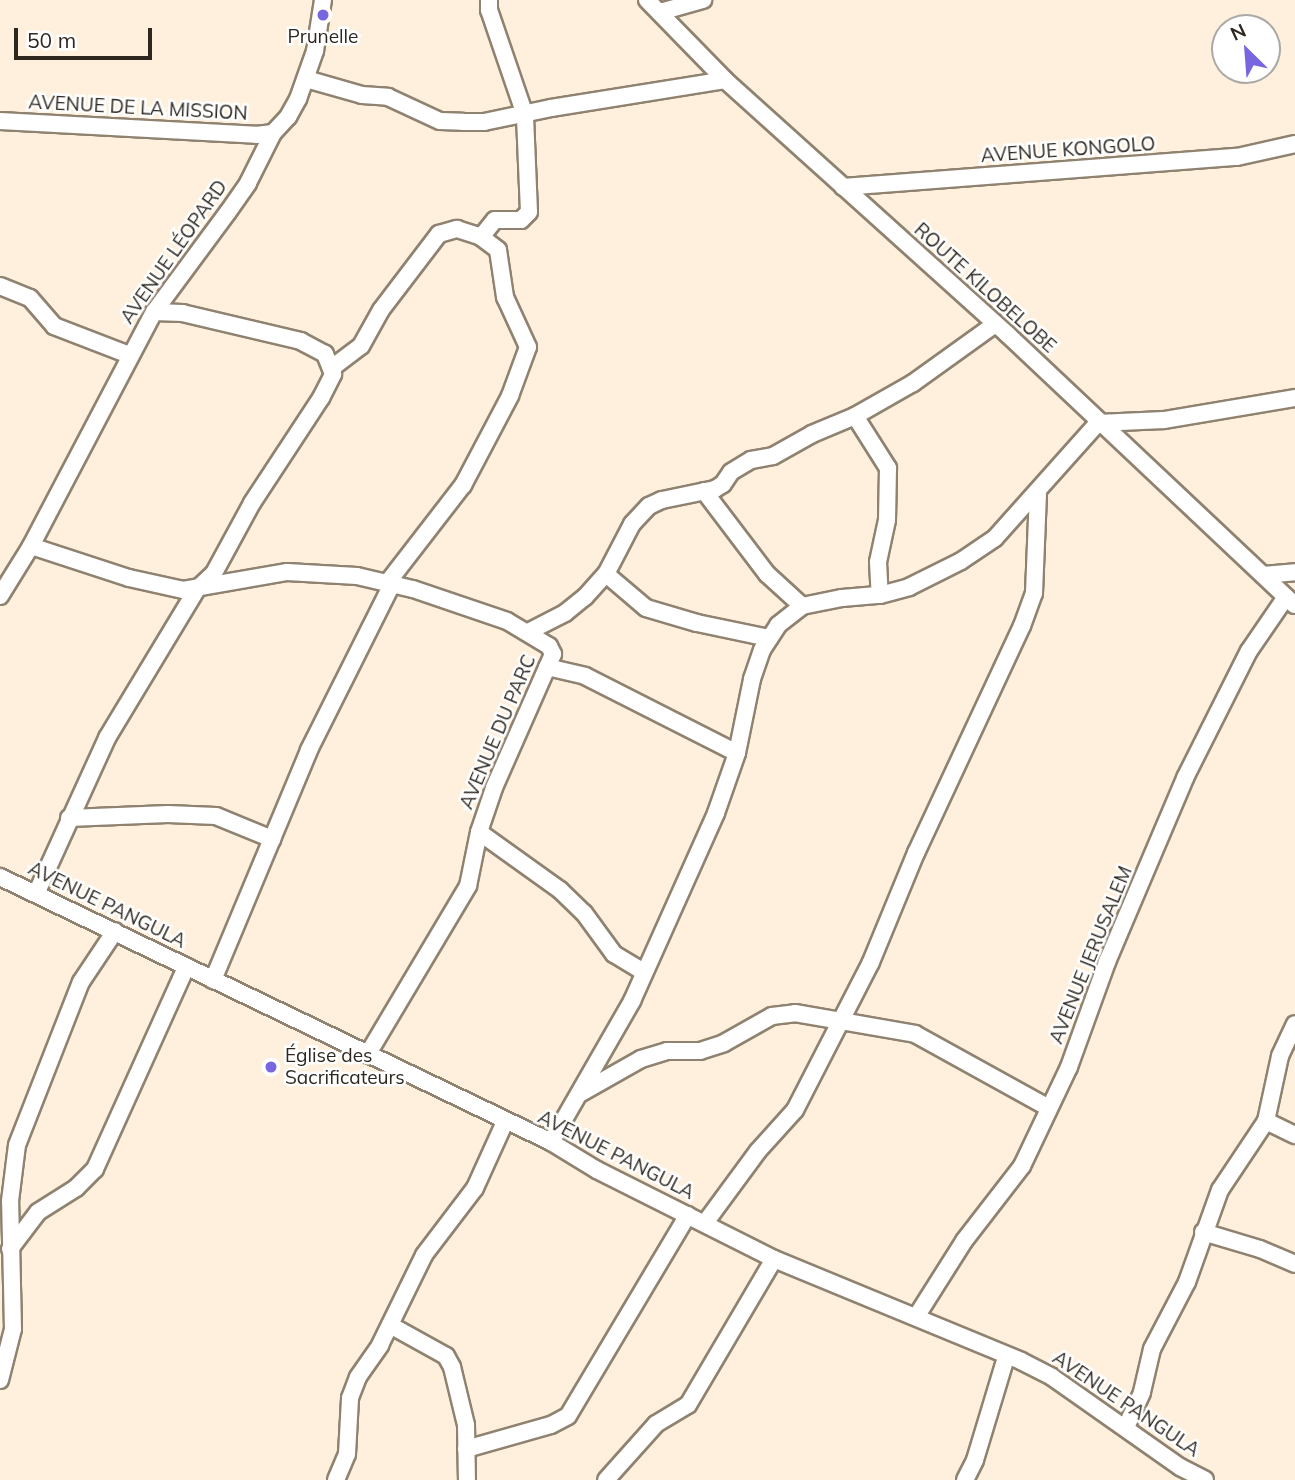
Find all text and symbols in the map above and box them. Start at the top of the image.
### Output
marker: Prunelle [315,7,331,23]
scale bar [18,14,156,58]
north arrow [1211,14,1281,84]
text: N [1226,18,1250,46]
place label: Prunelle [288,26,358,48]
text: 50 m [27,27,76,53]
street label: AVENUE DE LA MISSION [28,91,248,125]
street label: AVENUE KONGOLO [980,133,1156,167]
street label: AVENUE LÉOPARD [116,176,232,328]
street label: ROUTE KILOBELOBE [909,218,1061,358]
street label: AVENUE DU PARC [455,651,541,813]
street label: AVENUE PANGULA [25,857,189,953]
street label: AVENUE JERUSALEM [1045,863,1137,1047]
place label: Église des Sacrificateurs [285,1045,405,1089]
marker: Église des Sacrificateurs [263,1059,279,1075]
street label: AVENUE PANGULA [534,1106,698,1204]
street label: AVENUE PANGULA [1048,1346,1204,1462]

